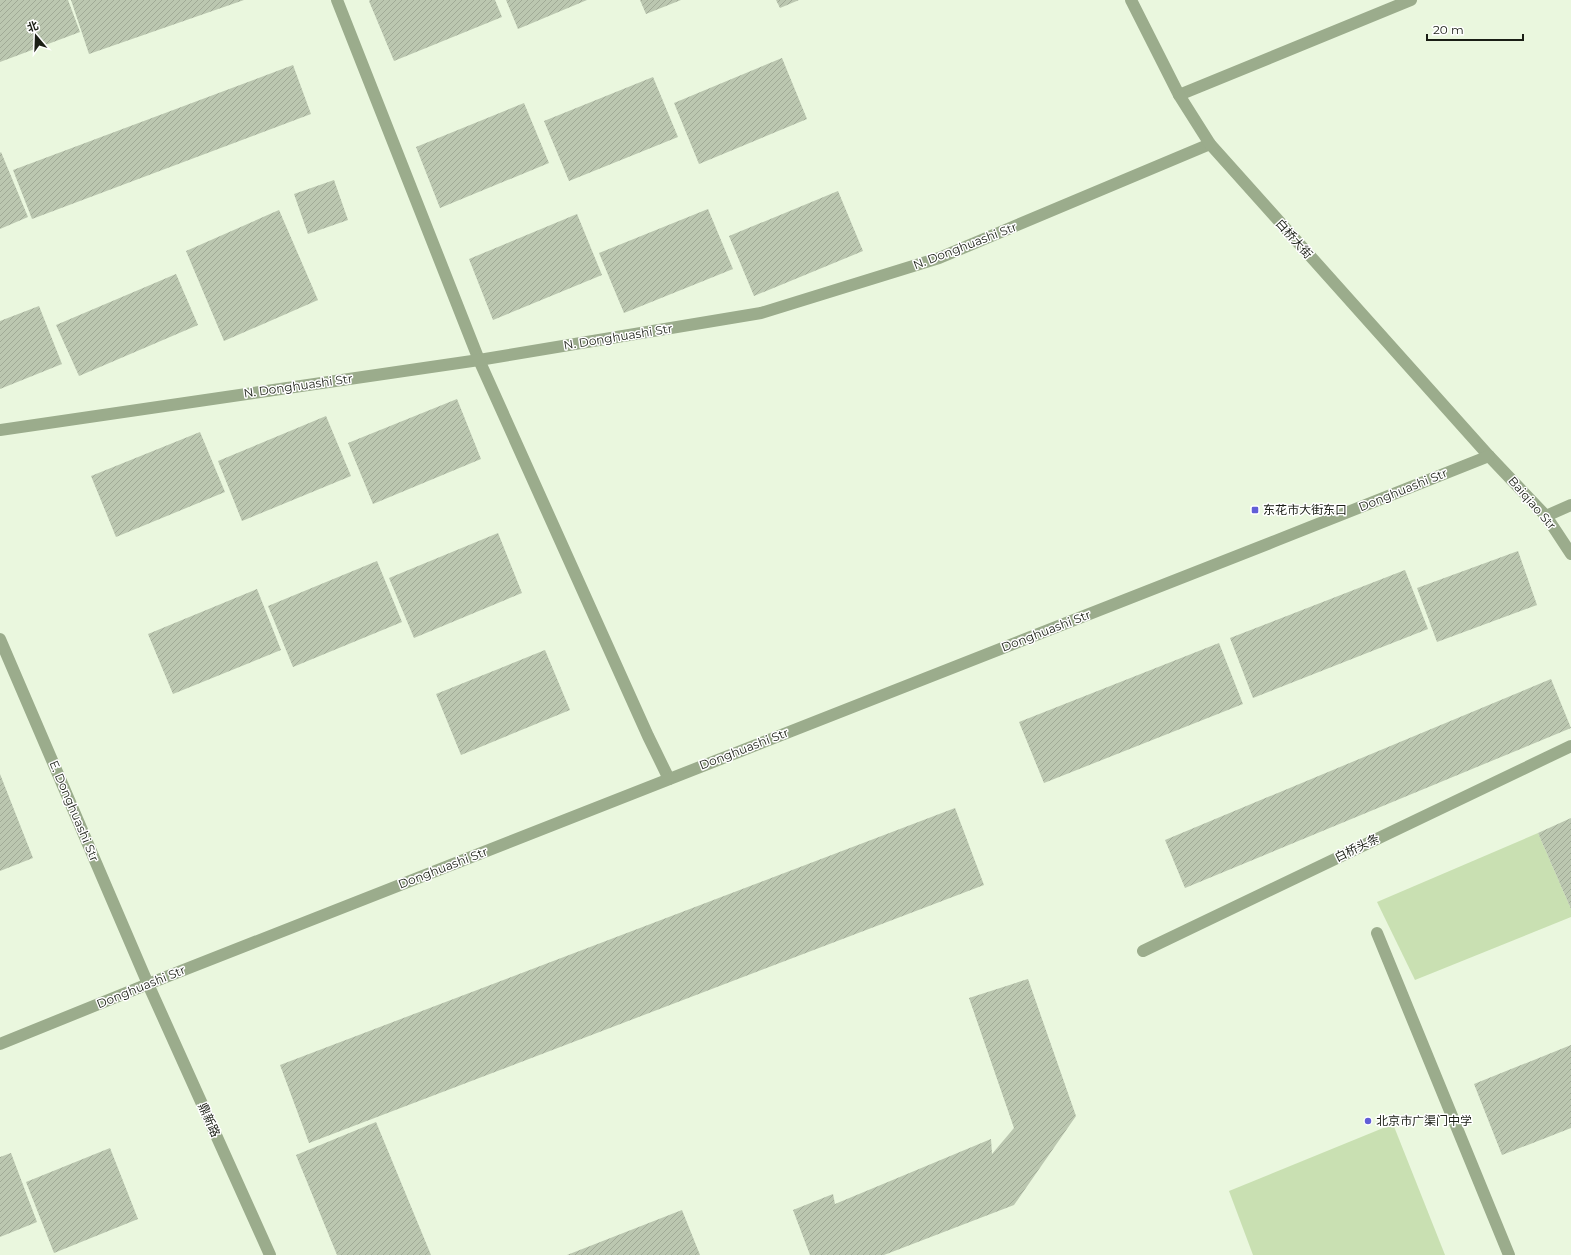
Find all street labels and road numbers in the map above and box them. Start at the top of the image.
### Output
street label: 白桥大街 [1273,216,1316,262]
street label: N. Donghuashi Str [911,219,1019,272]
street label: N. Donghuashi Str [562,320,674,353]
street label: N. Donghuashi Str [242,370,354,401]
street label: Donghuashi Str [1356,465,1450,514]
street label: Baiqiao Str [1505,473,1560,532]
street label: Donghuashi Str [999,607,1093,654]
street label: Donghuashi Str [697,725,791,772]
street label: E. Donghuashi Str [46,758,103,864]
street label: 白桥头条 [1332,830,1382,865]
street label: Donghuashi Str [396,844,490,891]
street label: Donghuashi Str [94,962,188,1011]
street label: 鼎新路 [195,1100,224,1139]

